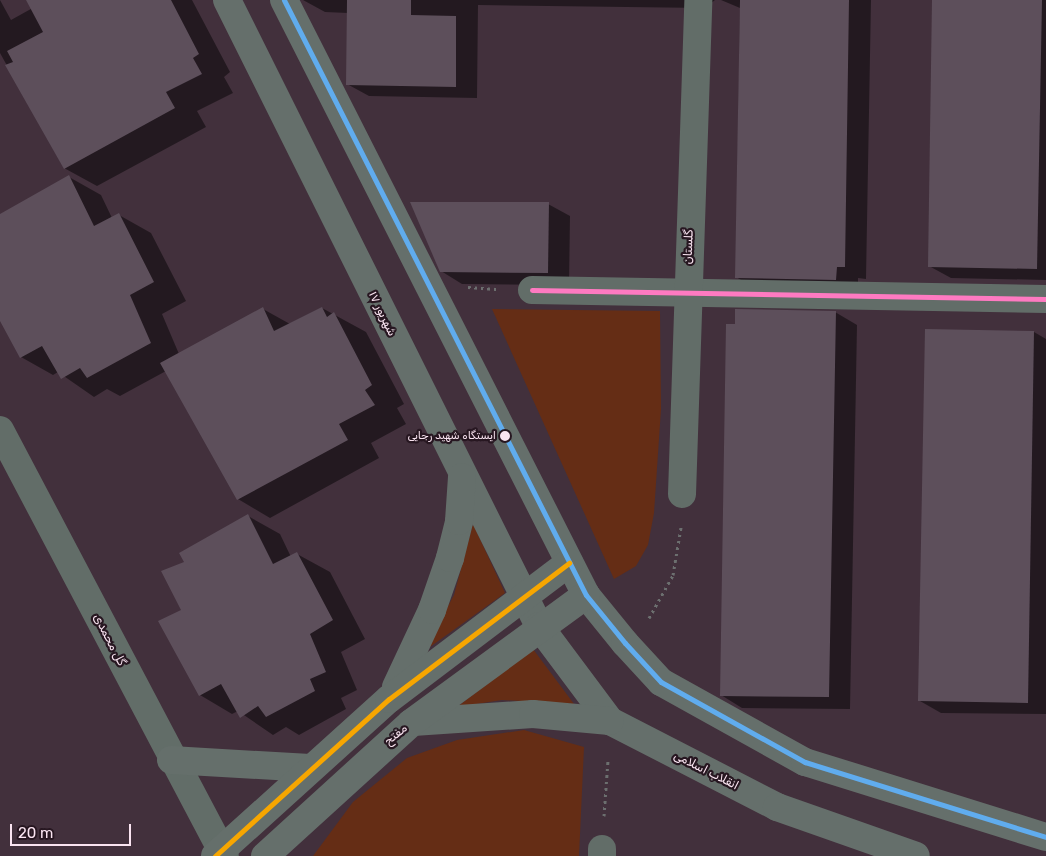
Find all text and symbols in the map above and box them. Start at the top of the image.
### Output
street label: گلستان [681,229,697,265]
street label: ۱۷ شهریور [365,289,399,339]
place label: ایستگاه شهید رجایی [408,429,496,443]
marker: ایستگاه شهید رجایی [500,431,510,441]
street label: گل محمدی [90,611,128,669]
street label: مفتح [382,721,410,749]
street label: انقلاب اسلامی [671,749,741,793]
scale bar [12,814,134,846]
text: 20 m [18,824,53,842]

